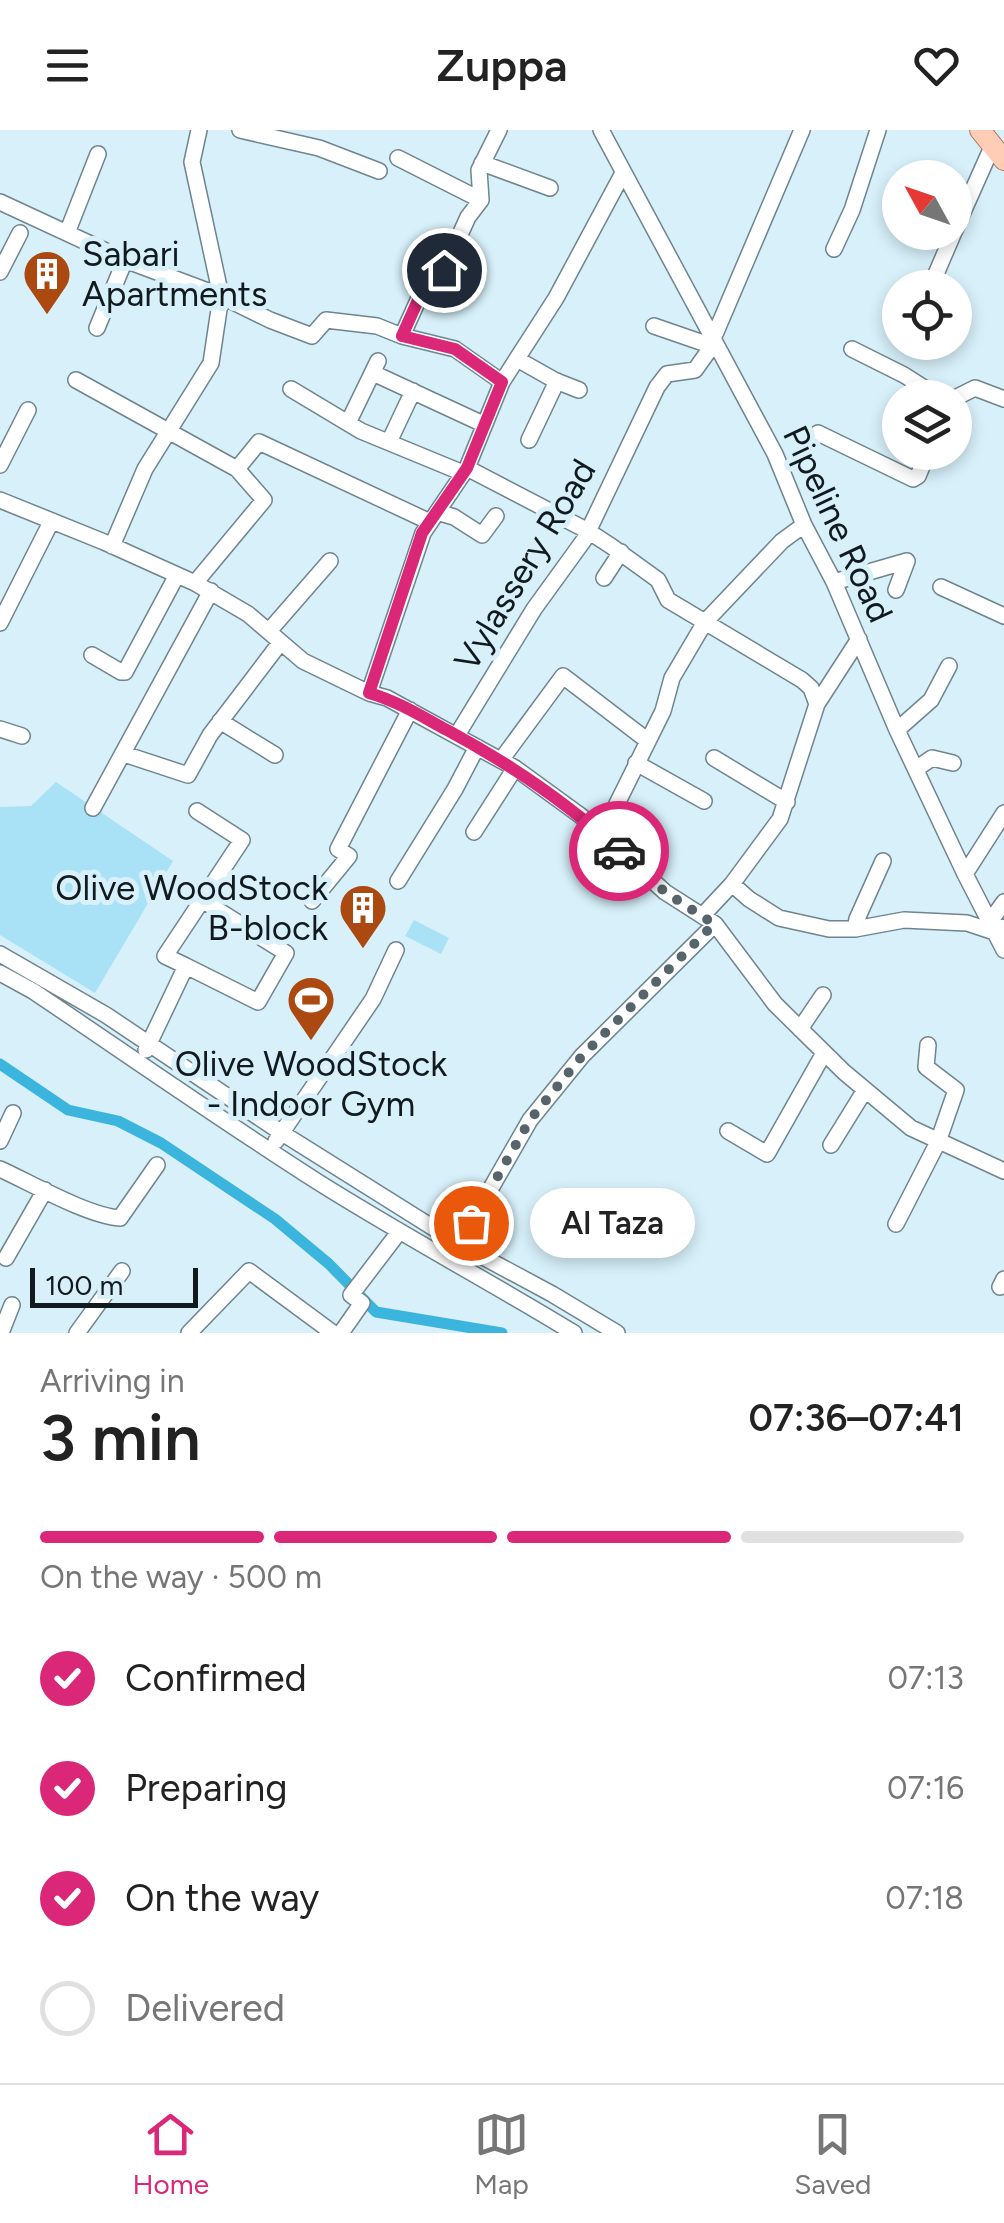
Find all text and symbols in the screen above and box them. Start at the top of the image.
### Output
icon: menu [40,38,95,93]
text: Zuppa [436,38,568,92]
icon: heart [909,38,964,93]
north arrow [882,160,972,250]
map controls [882,160,972,470]
pin [402,228,487,313]
place label: Sabari Apartments [82,233,267,315]
icon: home [417,243,472,298]
building icon: Sabari Apartments [21,248,73,316]
button: locate [882,270,972,360]
button: layers [882,380,972,470]
street label: Pipeline Road [774,419,902,629]
street label: Vylassery Road [445,452,605,678]
courier [569,801,669,901]
icon: car [592,824,647,879]
place label: Olive WoodStock B-block [55,867,328,949]
building icon: Olive WoodStock B-block [337,882,389,950]
sports icon: Olive WoodStock - Indoor Gym [285,974,337,1042]
place label: Olive WoodStock - Indoor Gym [175,1043,447,1125]
pin [429,1181,514,1266]
callout: Al Taza [531,1188,696,1258]
icon: bag [444,1196,499,1251]
text: Al Taza [561,1204,664,1242]
scale bar [30,1263,198,1308]
text: 100 m [45,1268,123,1302]
text: Arriving in [40,1362,185,1400]
text: 07:36–07:41 [748,1395,964,1441]
text: 3 min [40,1398,201,1476]
text: On the way · 500 m [40,1558,322,1596]
icon: check [40,1651,95,1706]
text: Confirmed [125,1655,307,1701]
text: 07:13 [888,1659,964,1697]
icon: check [40,1761,95,1816]
text: Preparing [125,1765,287,1811]
text: 07:16 [887,1769,964,1807]
icon: check [40,1871,95,1926]
text: On the way [125,1875,319,1921]
text: 07:18 [885,1879,964,1917]
text: Delivered [125,1985,285,2031]
tab: Home [133,2107,209,2201]
tab: Map [474,2107,529,2201]
tab: Saved [794,2107,871,2201]

